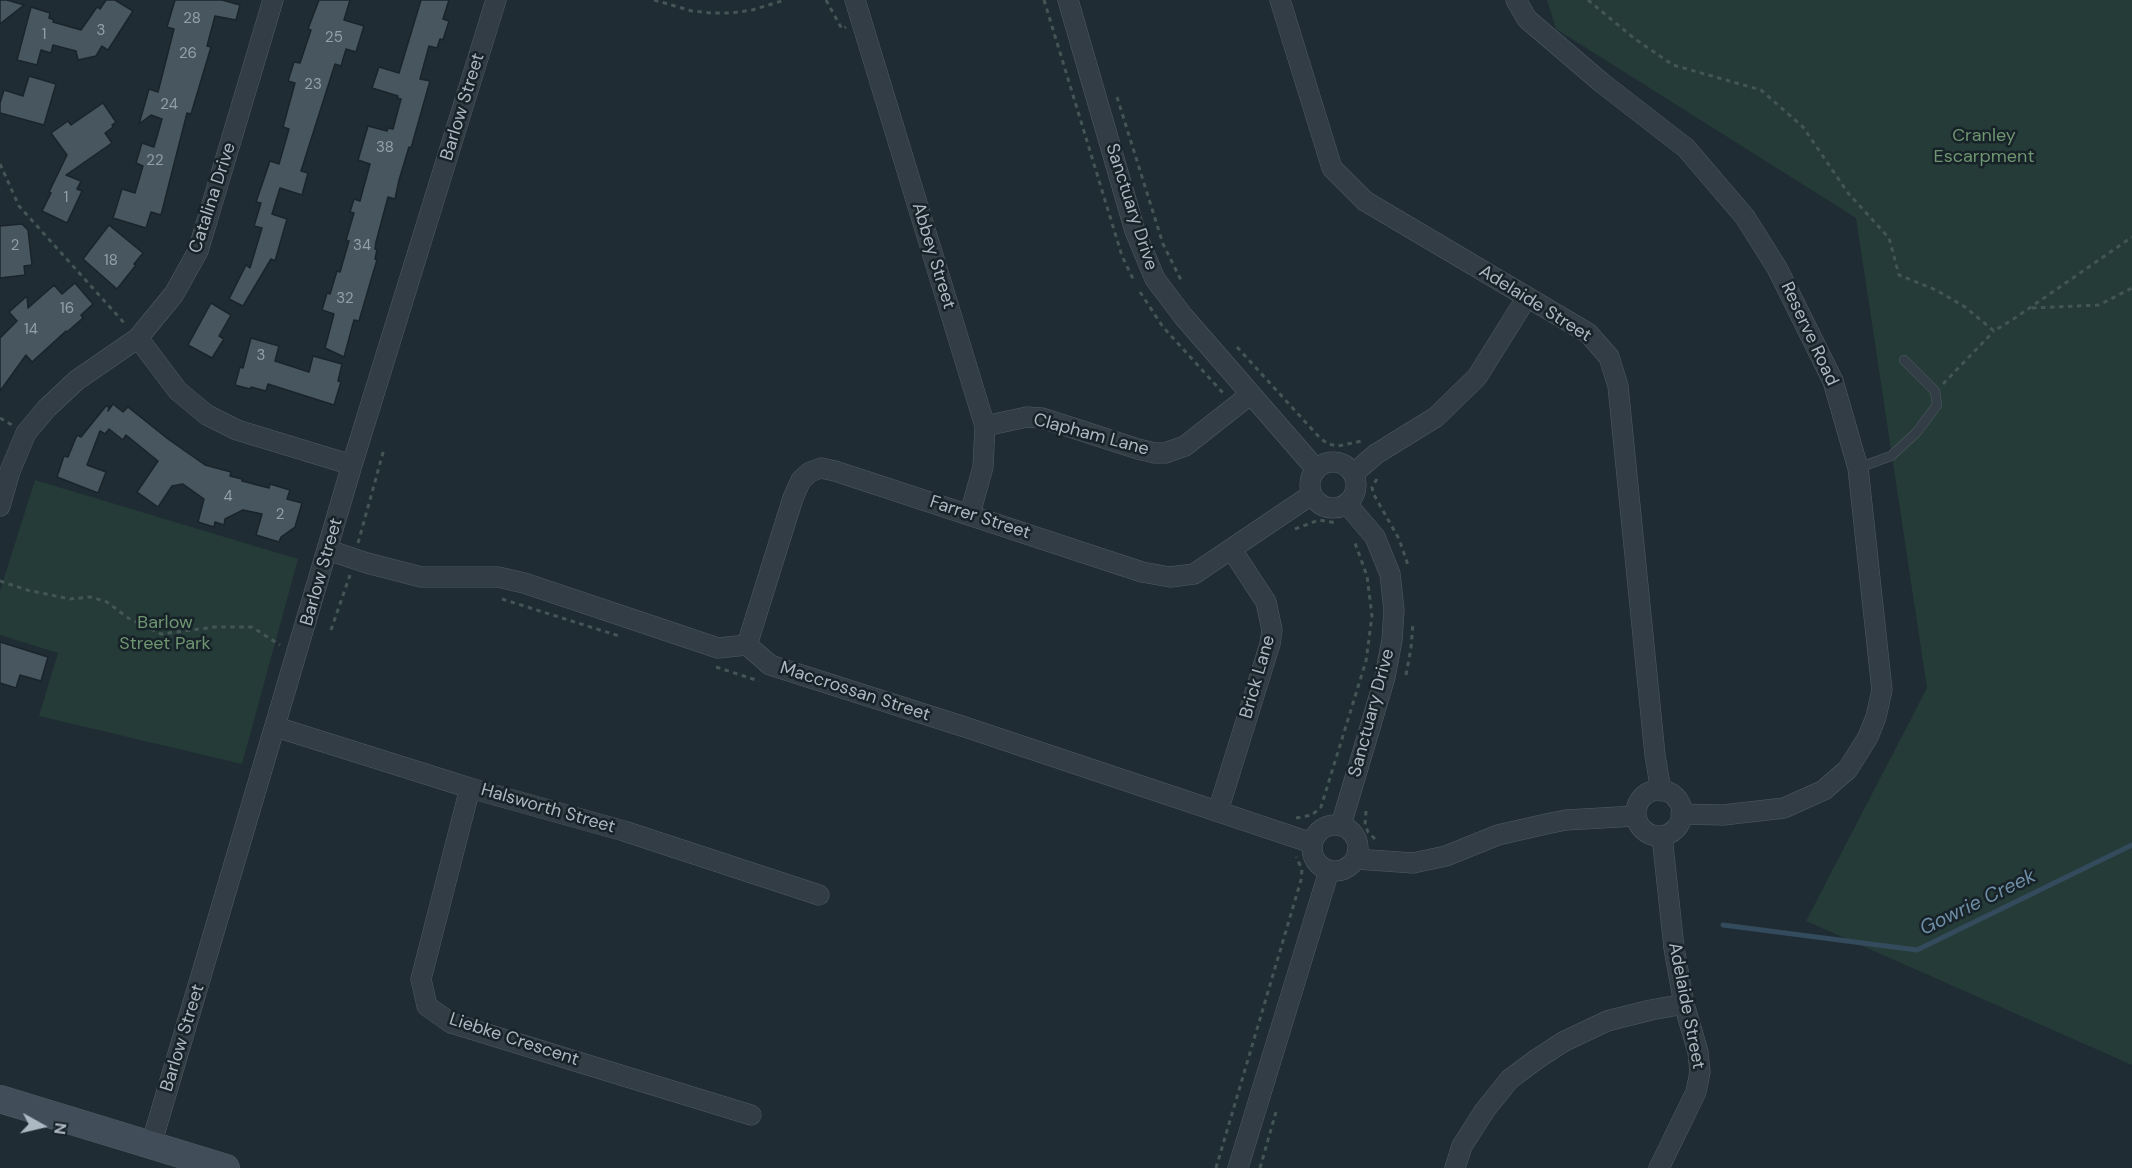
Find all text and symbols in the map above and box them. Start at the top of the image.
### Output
house number: 28 [183,10,201,28]
house number: 3 [97,22,105,40]
house number: 1 [42,26,46,44]
house number: 25 [325,29,343,47]
house number: 26 [179,45,197,63]
street label: Barlow Street [436,51,490,163]
house number: 23 [304,76,322,94]
house number: 24 [160,96,178,114]
park label: Cranley Escarpment [1934,125,2034,168]
house number: 38 [376,139,394,157]
street label: Catalina Drive [185,140,241,256]
street label: Sanctuary Drive [1100,141,1162,273]
house number: 22 [146,152,164,170]
house number: 1 [64,189,68,207]
street label: Abbey Street [907,200,959,312]
house number: 2 [11,237,19,255]
house number: 34 [353,237,371,255]
house number: 18 [104,252,118,270]
street label: Adelaide Street [1475,261,1595,347]
street label: Reserve Road [1775,279,1843,389]
house number: 32 [336,290,354,308]
house number: 16 [60,300,74,318]
house number: 14 [24,321,38,339]
house number: 3 [257,347,265,365]
street label: Clapham Lane [1031,409,1151,461]
house number: 4 [223,488,233,506]
street label: Farrer Street [927,492,1033,544]
house number: 2 [276,506,284,524]
street label: Barlow Street [296,516,348,628]
park label: Barlow Street Park [119,612,211,654]
street label: Brick Lane [1236,633,1280,721]
street label: Sanctuary Drive [1345,647,1399,779]
street label: Maccrossan Street [777,658,933,726]
street label: Halsworth Street [478,780,618,838]
water label: Gowrie Creek [1916,865,2040,941]
street label: Adelaide Street [1663,941,1709,1071]
street label: Barlow Street [156,982,210,1094]
street label: Liebke Crescent [446,1009,582,1071]
north arrow [12,1096,72,1156]
text: N [49,1121,72,1136]

